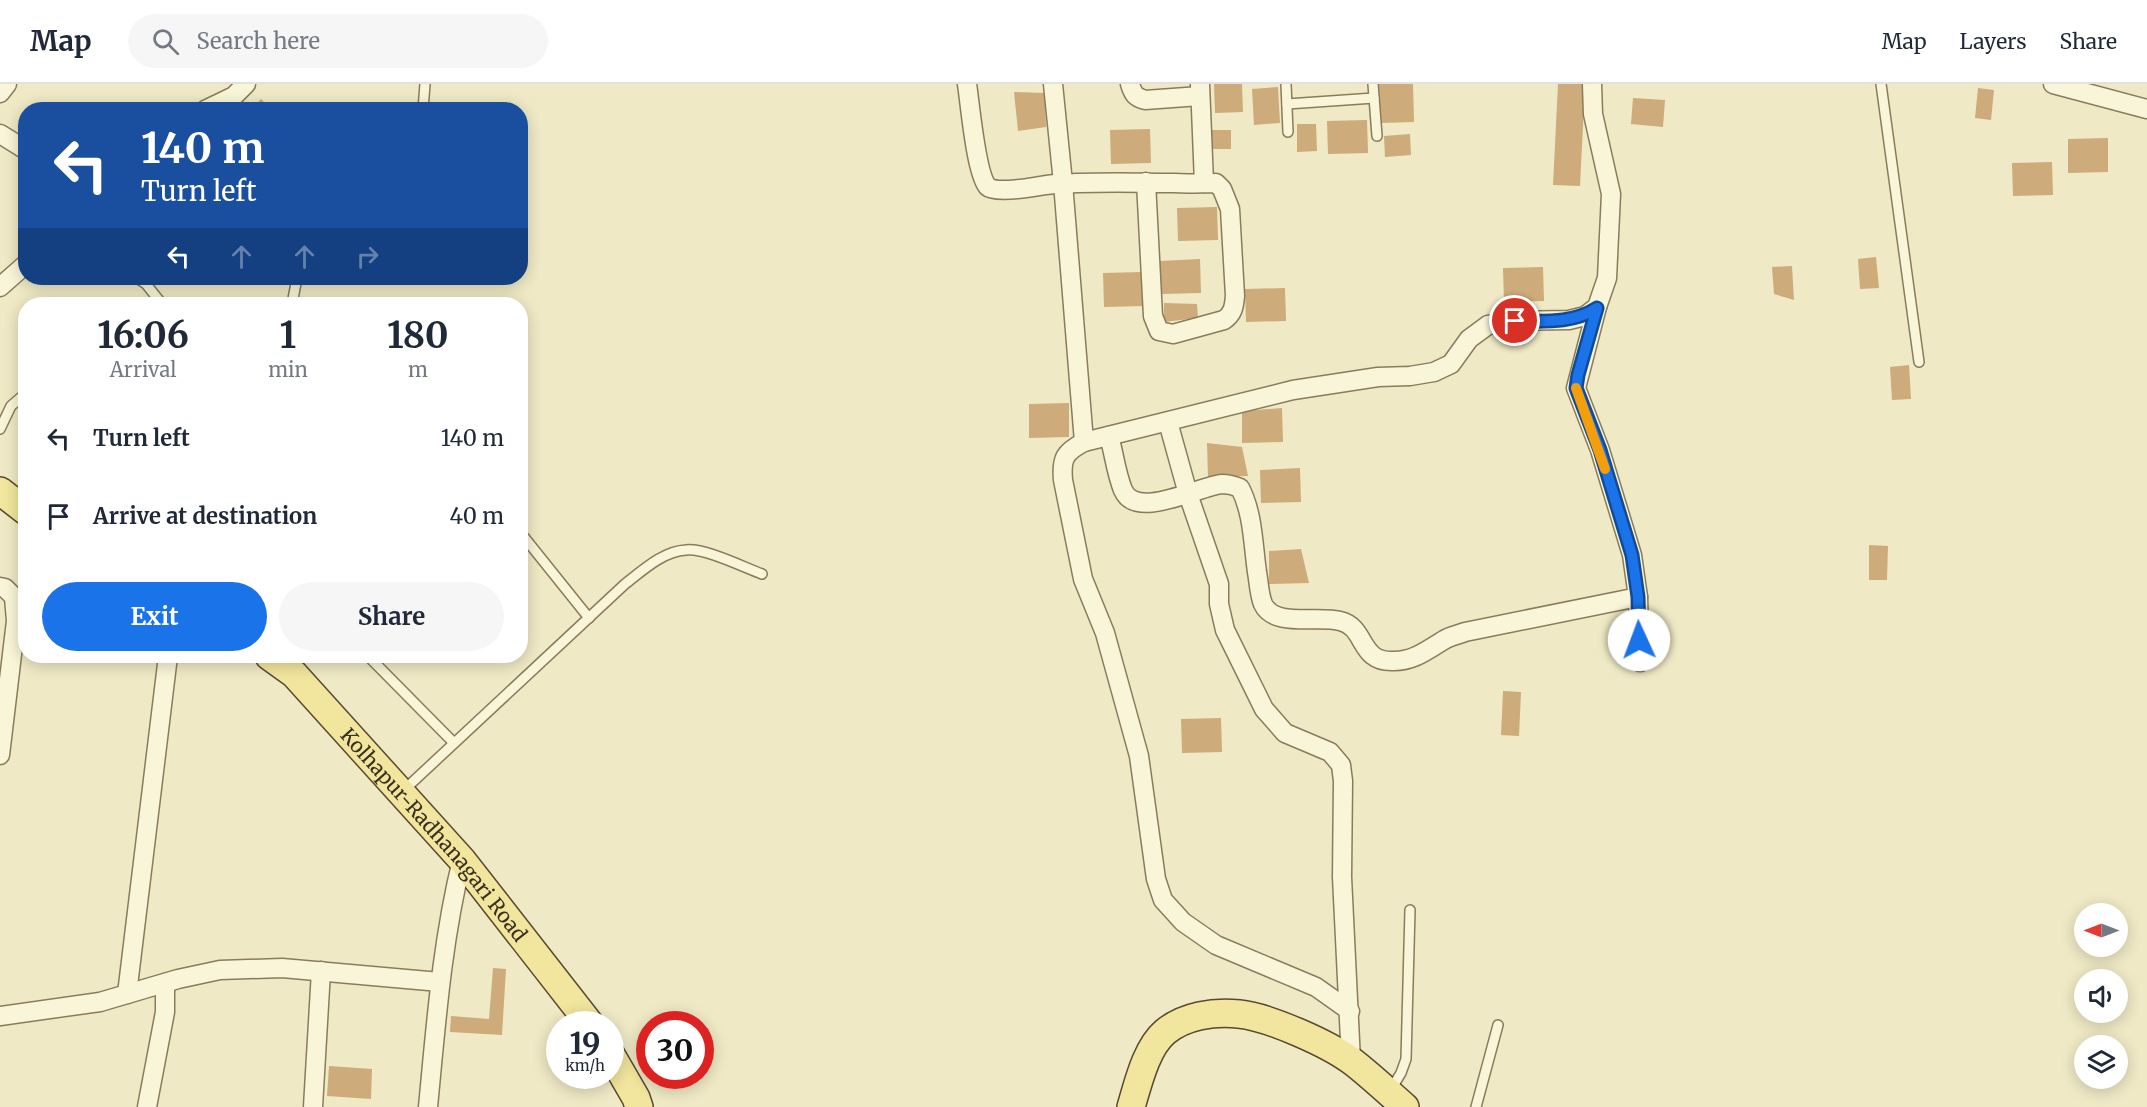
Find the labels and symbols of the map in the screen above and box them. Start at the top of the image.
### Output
pin [1489,295,1540,346]
position arrow [1607,608,1671,672]
street label: Kolhapur-Radhanagari Road [336,722,533,946]
north arrow [2074,903,2128,957]
speed limit sign: 30 [636,1011,714,1089]

